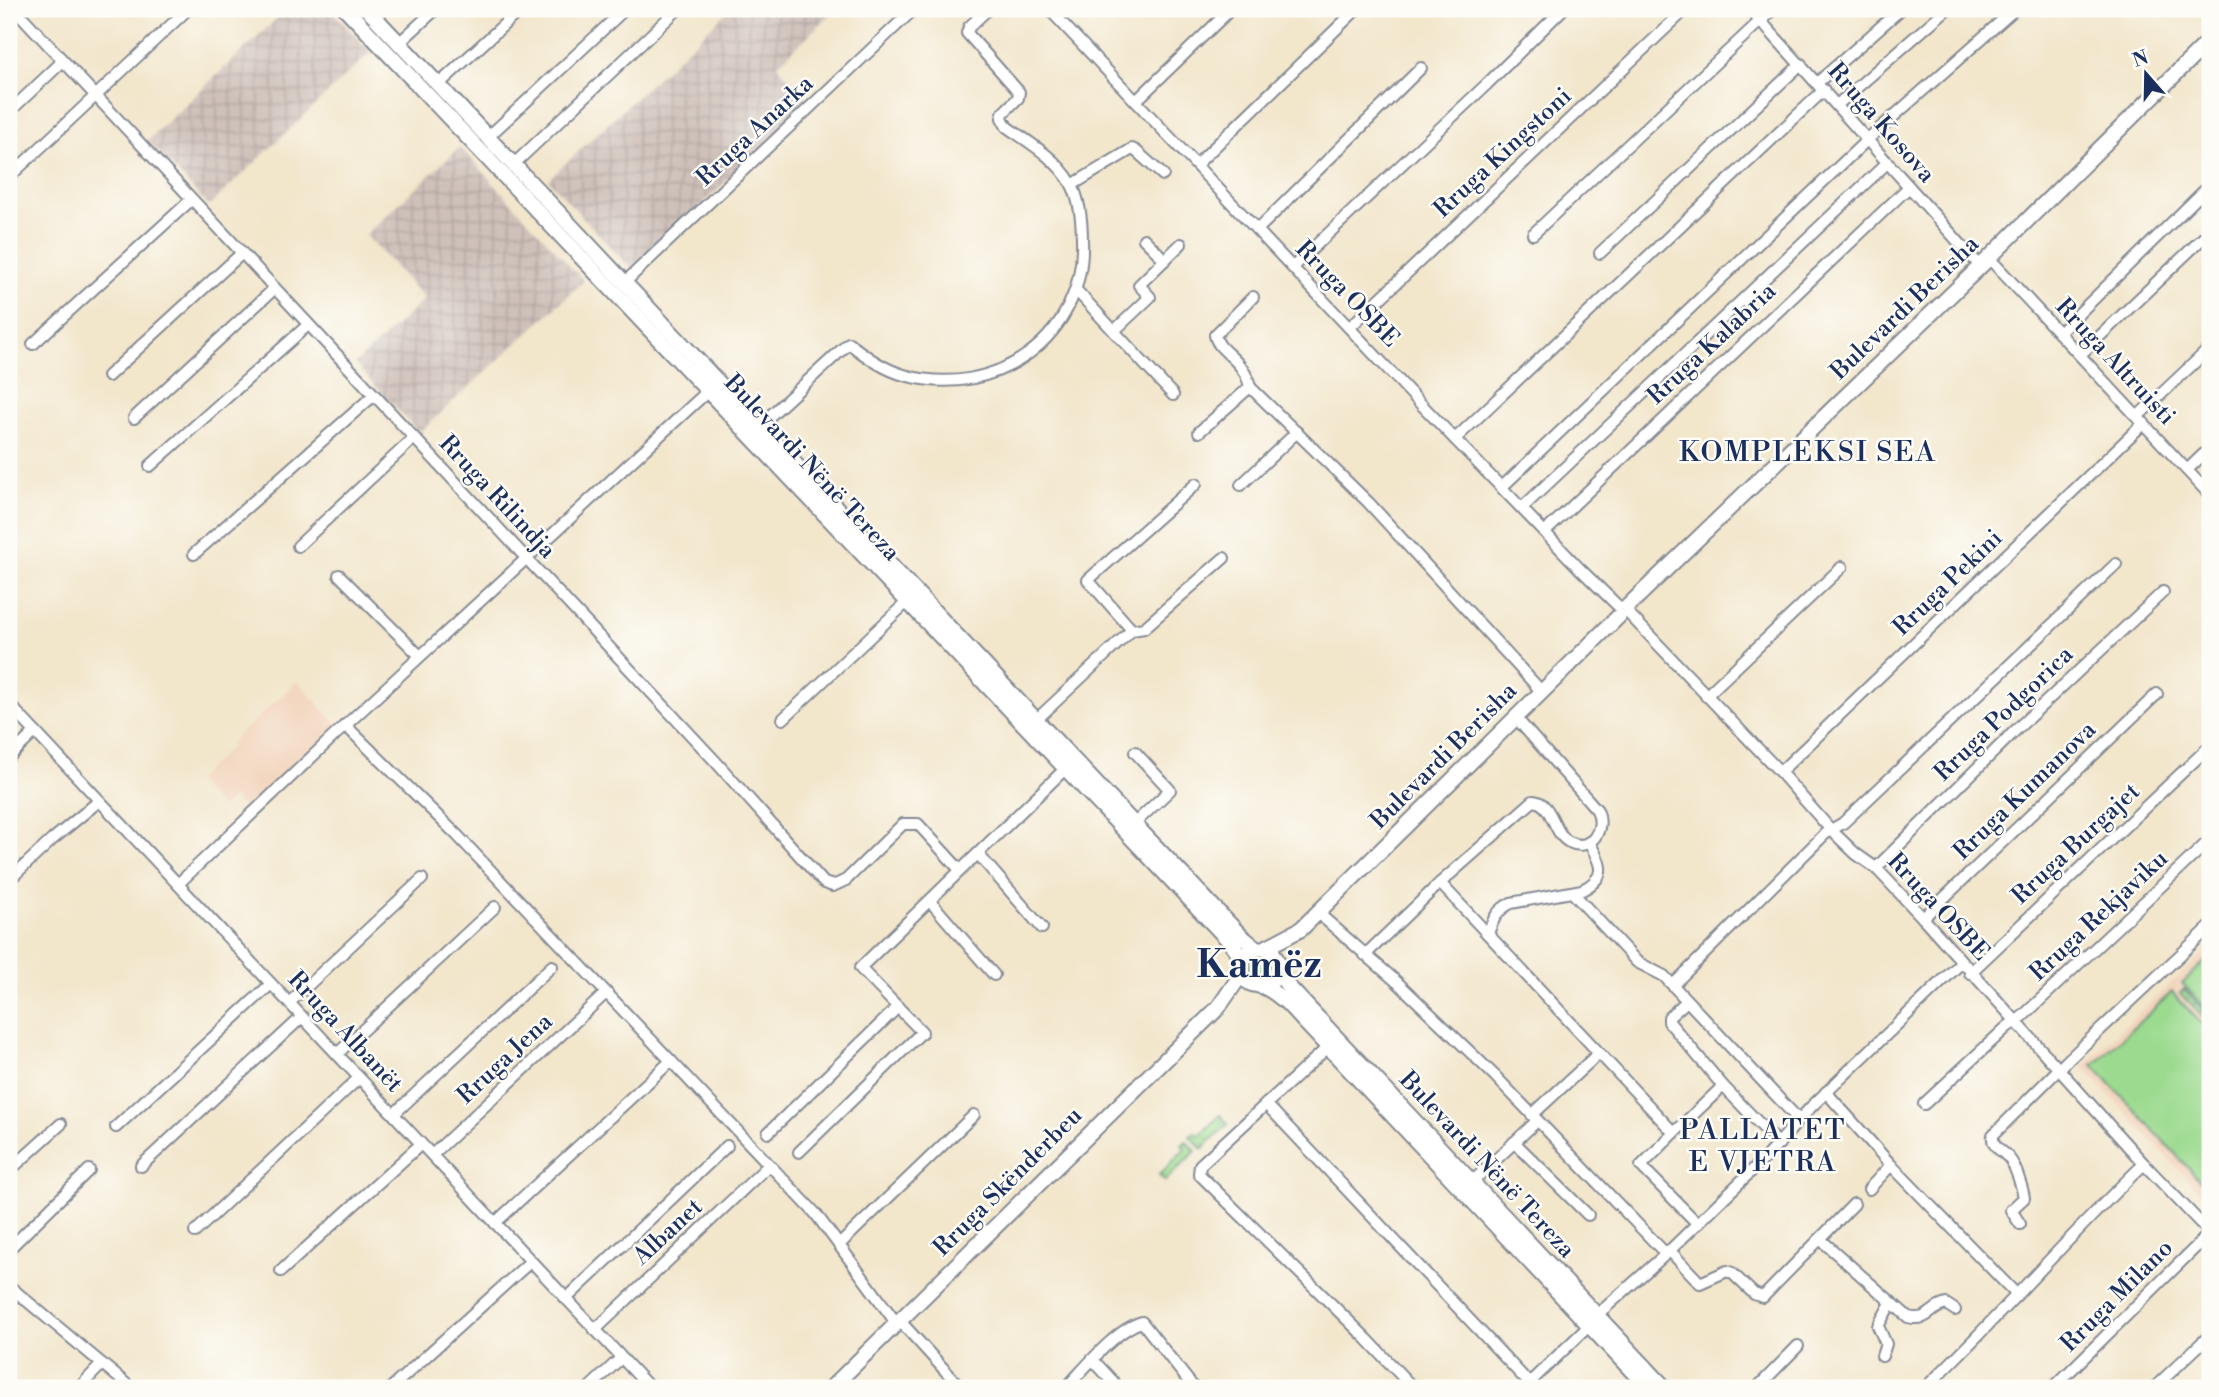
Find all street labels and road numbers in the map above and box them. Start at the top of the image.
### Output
street label: Rruga Kosova [1821,57,1942,190]
street label: Rruga Anarka [690,69,820,193]
street label: Rruga Kingstoni [1428,81,1578,225]
street label: Bulevardi Berisha [1824,229,1986,387]
street label: Rruga OSBE [1289,234,1405,354]
street label: Rruga Kalabria [1641,276,1783,411]
street label: Rruga Altruisti [2049,292,2181,432]
street label: Bulevardi Nënë Tereza [717,368,907,568]
street label: Rruga Rilindja [432,429,563,566]
street label: Rruga Pekini [1887,523,2009,643]
street label: Rruga Podgorica [1928,640,2080,788]
street label: Bulevardi Berisha [1364,676,1524,836]
street label: Rruga Kumanova [1947,715,2103,867]
street label: Rruga Burgajet [2006,777,2147,911]
street label: Rruga Rekjaviku [2023,844,2175,988]
street label: Rruga OSBE [1880,847,1996,967]
street label: Rruga Albanët [281,965,409,1099]
street label: Rruga Jena [451,1007,560,1111]
street label: Bulevardi Nënë Tereza [1392,1065,1582,1265]
street label: Rruga Skënderbeu [927,1101,1089,1263]
street label: Albanet [626,1192,709,1272]
street label: Rruga Milano [2054,1233,2180,1359]

